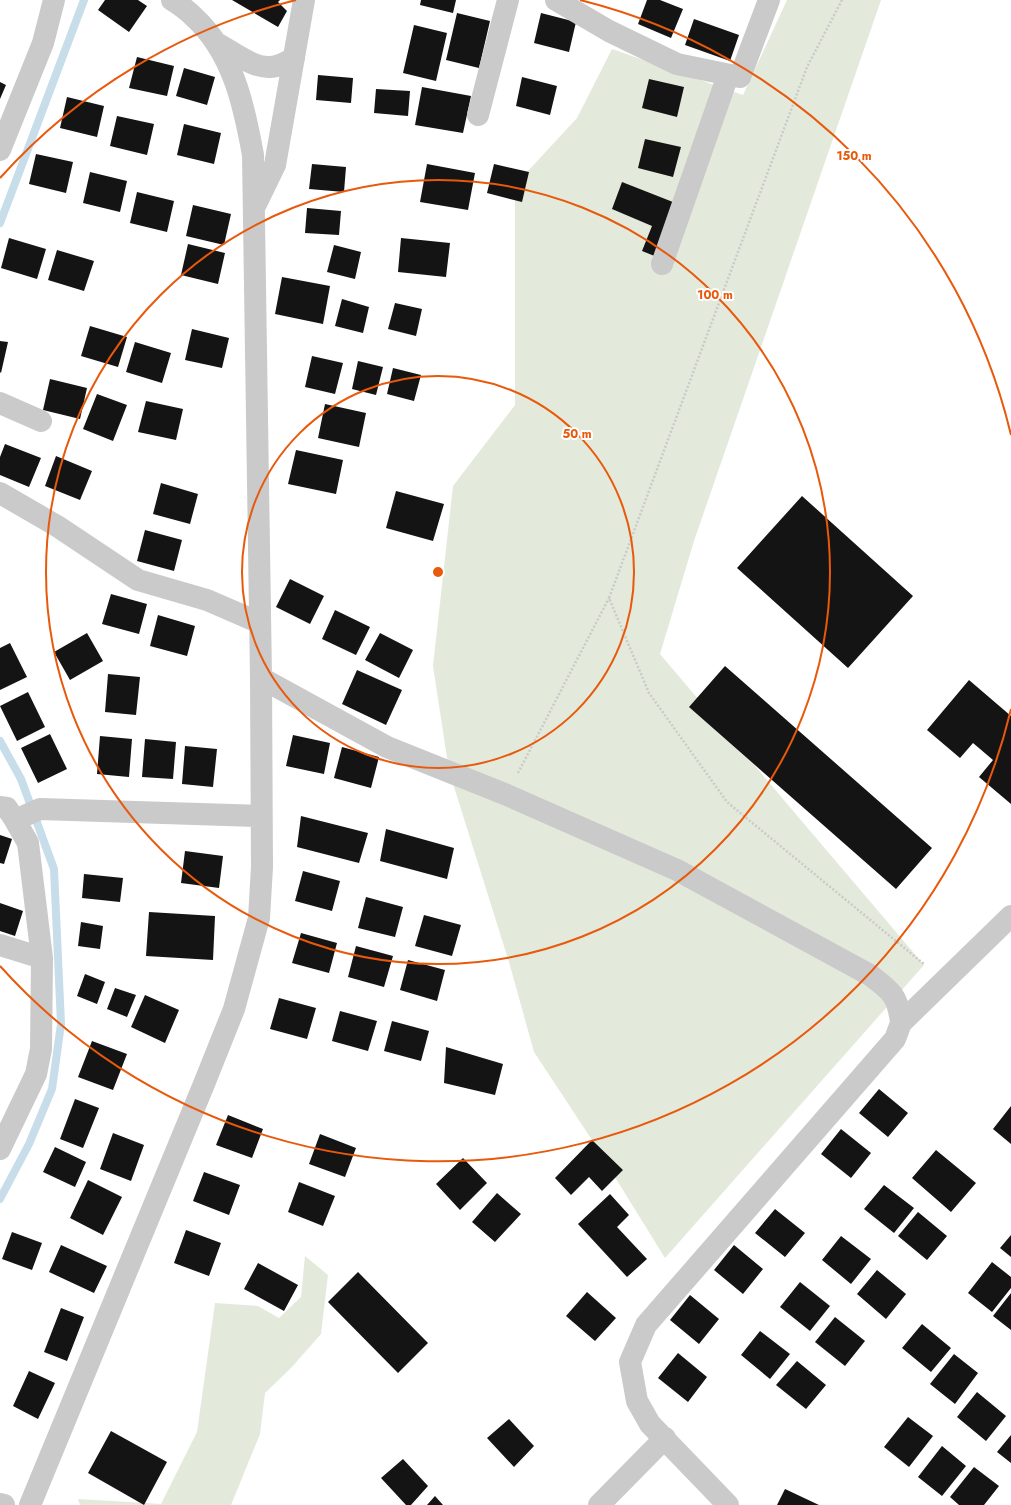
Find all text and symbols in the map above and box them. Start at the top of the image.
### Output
text: 150 m [836,147,872,165]
text: 100 m [697,286,733,304]
text: 50 m [562,425,592,443]
centre of rings [431,565,445,579]

